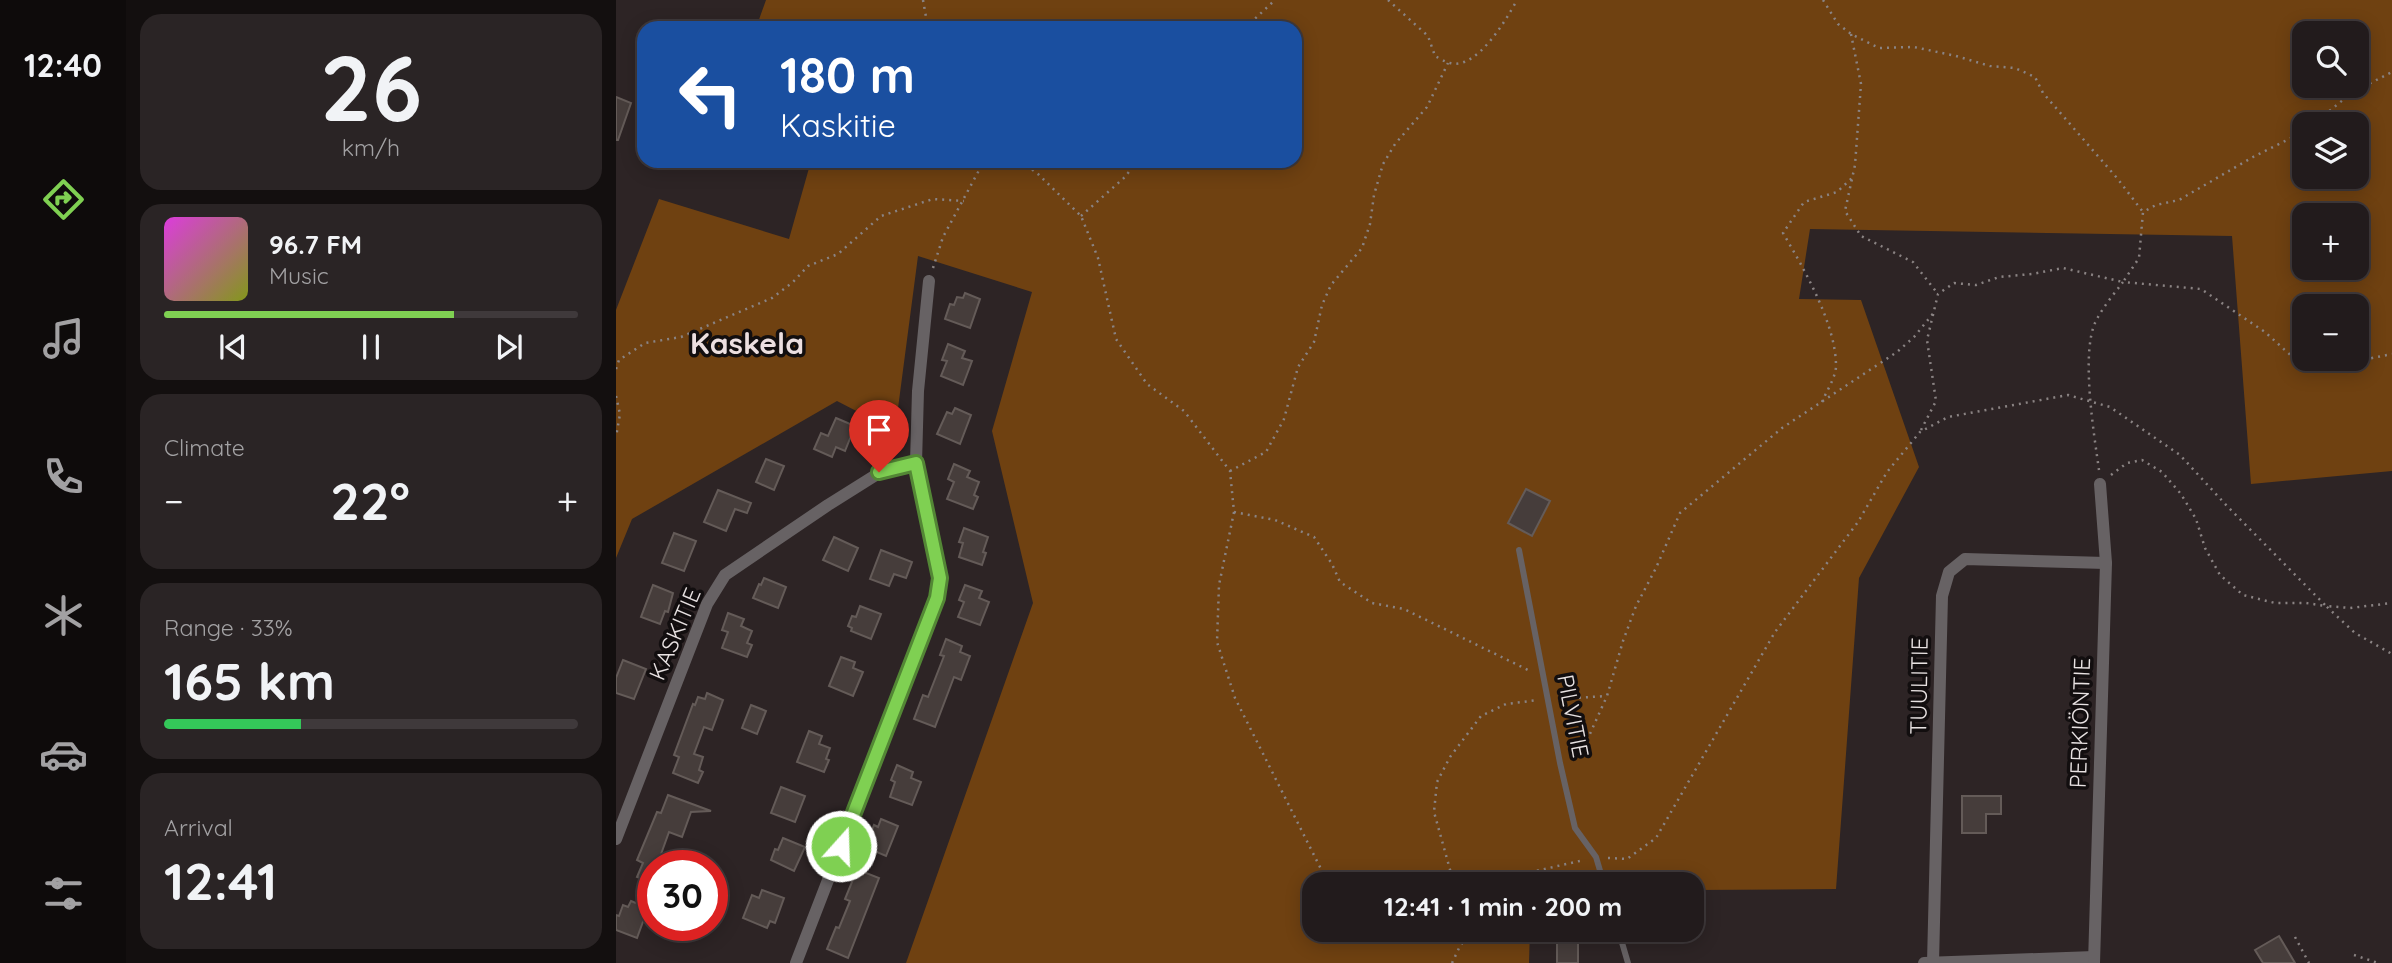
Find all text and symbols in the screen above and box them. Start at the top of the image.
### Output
map controls [2292,21,2369,371]
button: search [2292,21,2369,98]
text: 26 [320,30,422,144]
text: 180 m [780,44,915,105]
text: 12:40 [24,45,102,85]
icon: left [665,49,756,140]
text: Kaskitie [780,105,896,145]
button: layers [2292,112,2369,189]
text: km/h [342,133,400,162]
icon: directions [39,175,88,224]
button: + [2292,203,2369,280]
text: 96.7 FM [269,228,362,261]
text: Music [269,261,329,290]
button: − [2292,294,2369,371]
icon: music [39,314,88,363]
district label: Kaskela [690,324,804,362]
icon: previous [214,328,252,366]
icon: pause [352,328,390,366]
icon: next [490,328,528,366]
pin [849,400,909,472]
icon: arrive [860,411,898,449]
text: Climate [164,433,245,462]
icon: phone [39,452,88,501]
text: 22° [330,468,410,533]
text: − [164,477,184,525]
text: + [557,477,578,525]
street label: KASKITIE [642,583,707,684]
icon: climate [39,591,88,640]
text: Range · 33% [164,613,293,642]
street label: TUULITIE [1903,637,1934,735]
text: 165 km [164,648,335,713]
street label: PERKIÖNTIE [2063,657,2096,789]
street label: PILVITIE [1551,672,1596,760]
icon: car [39,730,88,779]
position arrow [804,809,878,883]
text: Arrival [164,813,233,842]
text: 12:41 [164,848,277,913]
speed limit sign: 30 [637,850,728,941]
icon: filters [39,869,88,918]
text: 12:41 · 1 min · 200 m [1384,890,1622,923]

